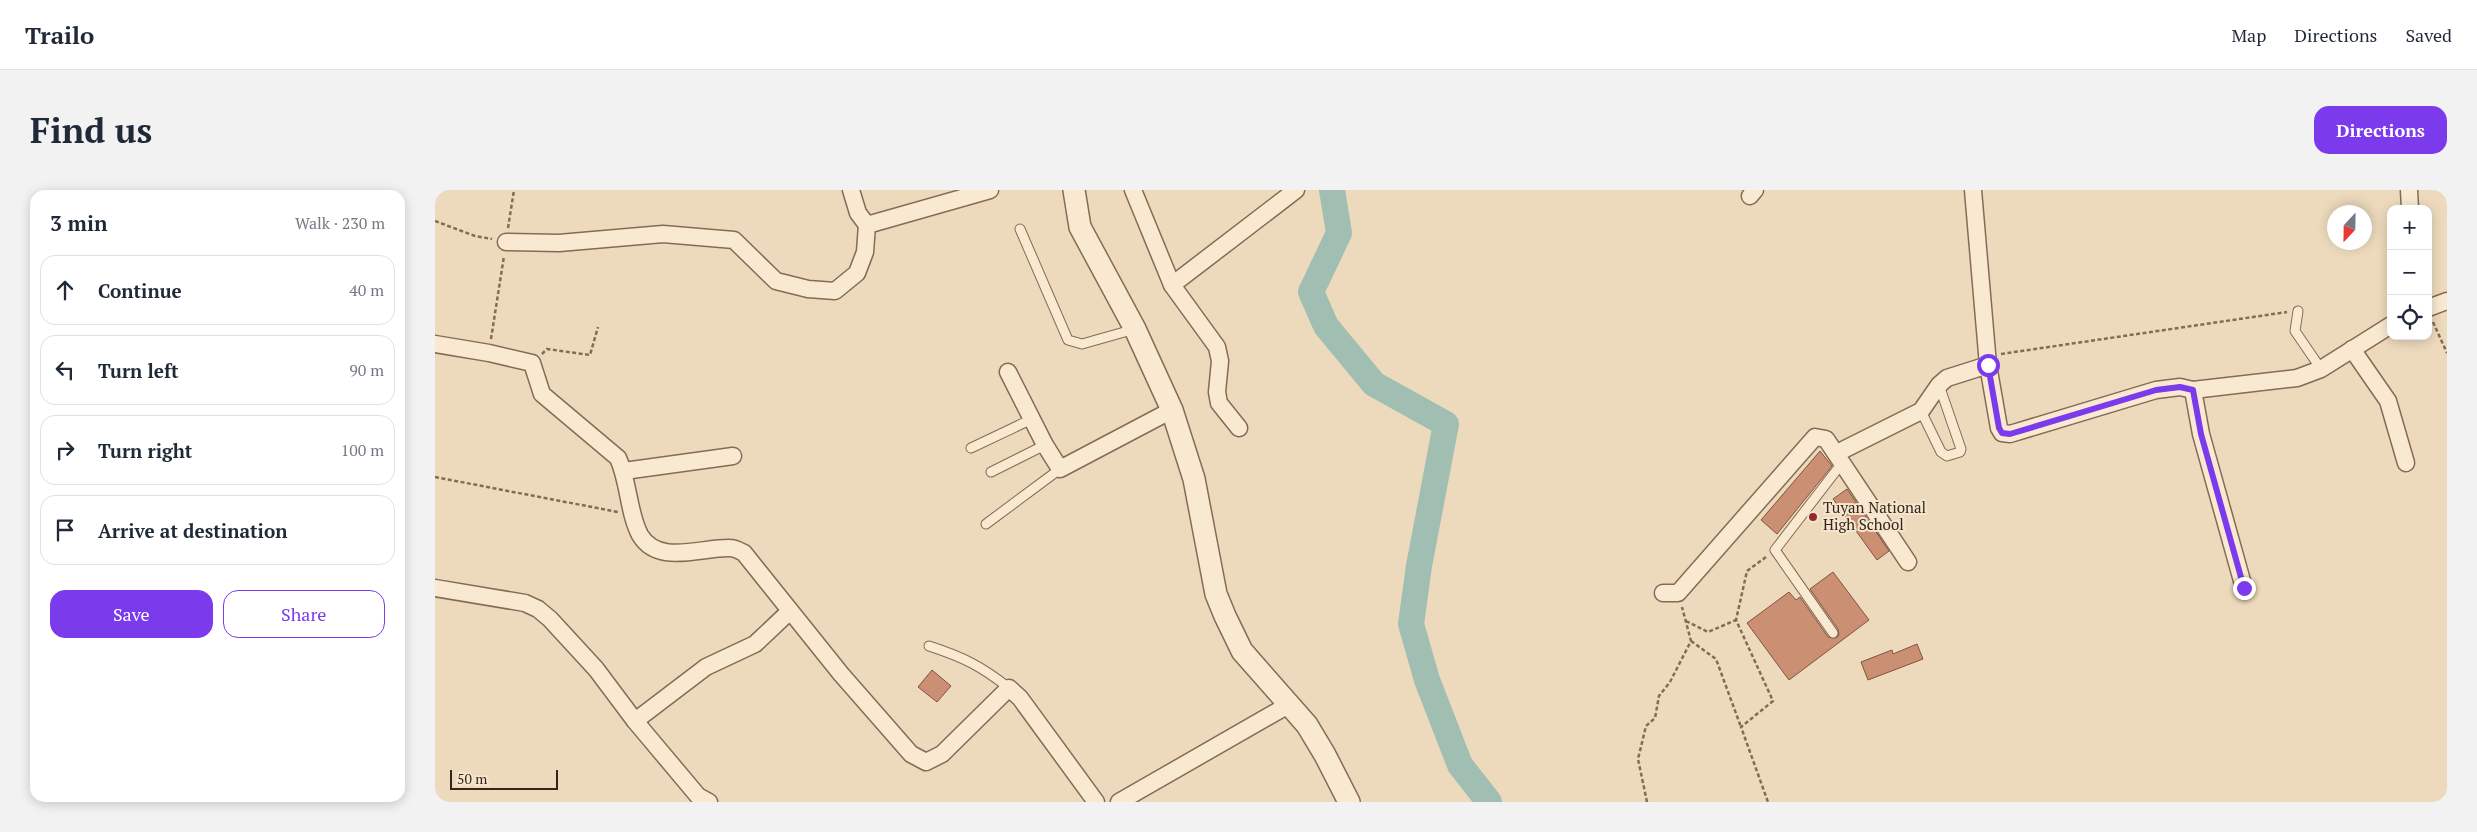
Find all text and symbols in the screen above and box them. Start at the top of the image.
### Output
text: Trailo [25,19,94,51]
text: Map [2231,23,2266,47]
text: Directions [2294,23,2377,47]
text: Saved [2405,23,2452,47]
button: Directions [2314,106,2447,154]
text: Find us [30,107,152,153]
north arrow [2327,205,2372,250]
map controls [2387,205,2432,340]
button: + [2387,205,2432,250]
text: 3 min [50,209,107,237]
text: Walk · 230 m [295,212,385,234]
button: − [2387,250,2432,295]
icon: ahead [51,276,79,304]
text: Continue [98,278,182,303]
text: 40 m [349,279,384,301]
button: locate [2387,295,2432,340]
route start [1977,354,2000,377]
icon: left [51,356,79,384]
text: Turn left [98,358,179,383]
text: 90 m [349,359,384,381]
icon: right [51,436,79,464]
text: Turn right [98,438,192,463]
text: 100 m [341,439,384,461]
place label: Tuyan National High School [1823,497,1926,534]
marker: Tuyan National High School [1807,511,1819,523]
icon: arrive [51,516,79,544]
text: Arrive at destination [98,518,287,543]
route end [2233,577,2256,600]
button: Save [50,590,213,638]
button: Share [223,590,385,638]
scale bar [450,767,557,790]
text: 50 m [457,769,487,788]

